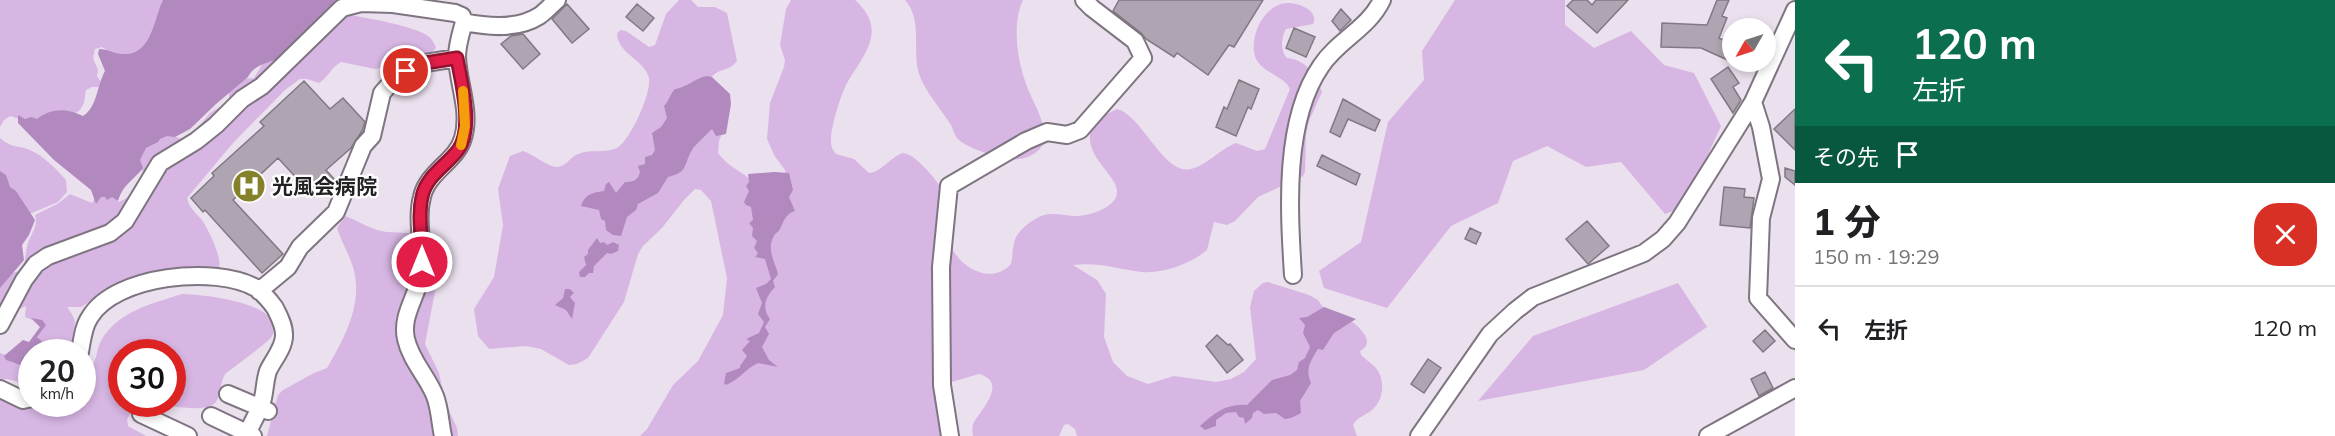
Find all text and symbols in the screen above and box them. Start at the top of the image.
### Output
text: 120 m [1912,17,2037,70]
north arrow [1722,18,1776,72]
map controls [1722,18,1776,72]
icon: left [1813,24,1891,102]
pin [380,45,431,96]
icon: arrive [389,54,422,87]
text: 左折 [1912,73,1966,107]
icon: arrive [1891,138,1924,171]
text: その先 [1813,143,1879,171]
hospital icon: 光風会病院 [231,168,267,204]
place label: 光風会病院 [272,173,377,199]
text: 1 分 [1813,199,1881,244]
button: close [2254,203,2317,266]
position arrow [390,230,454,294]
text: 150 m · 19:29 [1813,244,1939,269]
icon: left [1813,312,1846,345]
text: 120 m [2252,314,2317,342]
text: 左折 [1864,316,1908,344]
speed limit sign: 30 [108,339,186,417]
text: 20 [39,352,75,390]
text: km/h [40,384,74,403]

